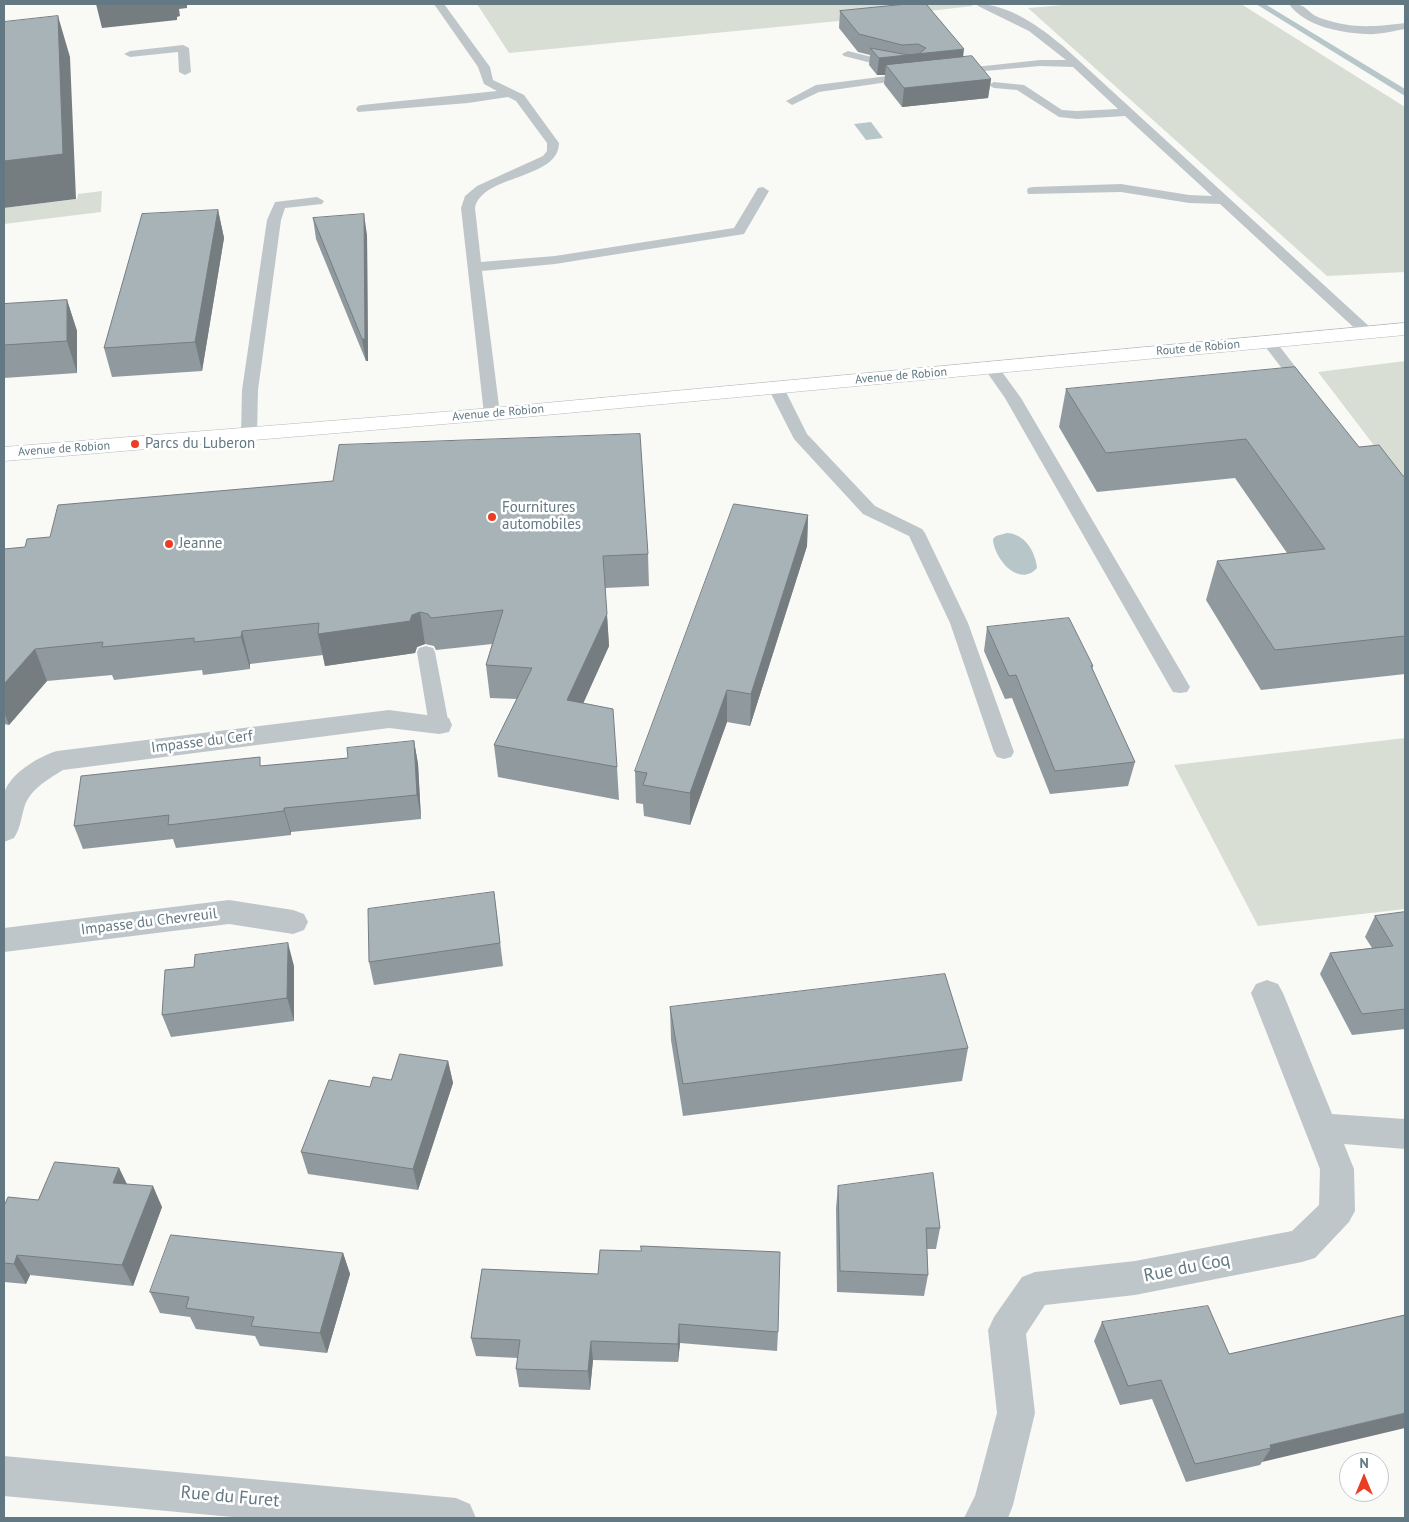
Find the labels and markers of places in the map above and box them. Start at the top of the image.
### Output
place label: Parcs du Luberon [145,435,255,453]
marker: Parcs du Luberon [129,438,141,450]
place label: Fournitures automobiles [502,499,581,534]
marker: Fournitures automobiles [486,511,498,523]
place label: Jeanne [179,535,222,553]
marker: Jeanne [163,538,175,550]

